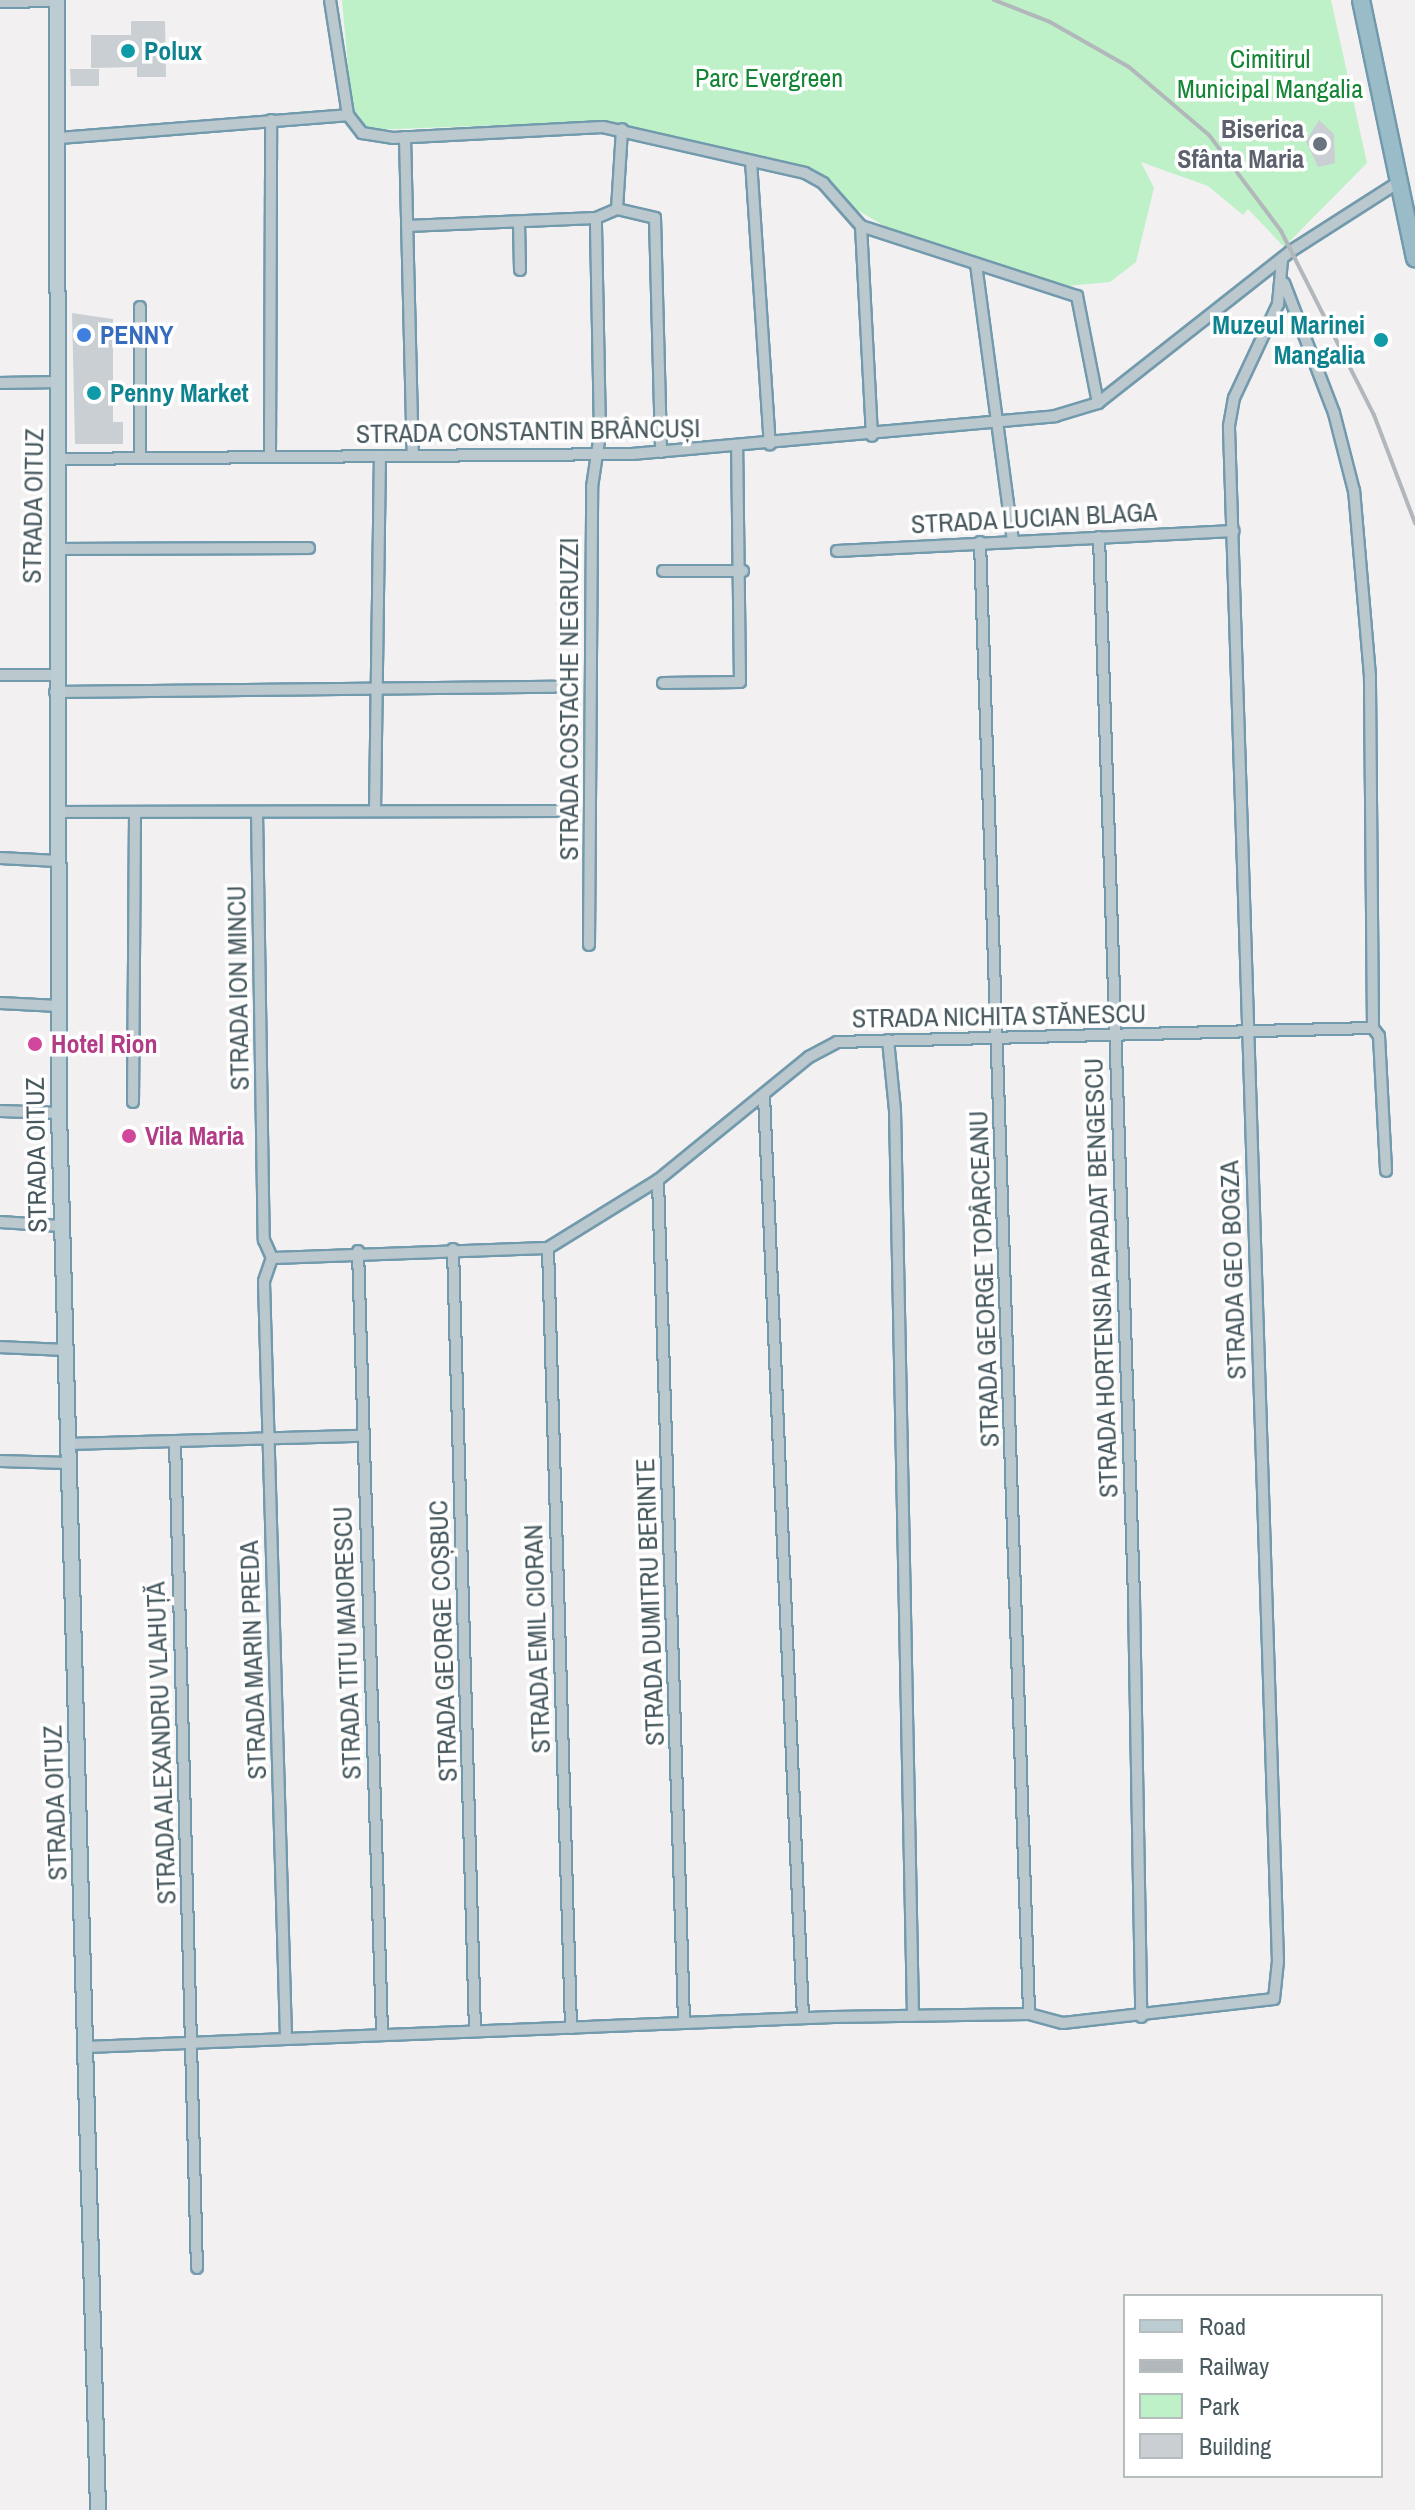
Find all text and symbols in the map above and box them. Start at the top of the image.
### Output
place label: Polux [144,35,202,67]
marker: Polux [119,42,137,60]
park label: Cimitirul Municipal Mangalia [1177,43,1363,104]
park label: Parc Evergreen [695,62,843,94]
place label: Biserica Sfânta Maria [1177,113,1304,174]
marker: Biserica Sfânta Maria [1311,135,1329,153]
place label: Muzeul Marinei Mangalia [1212,309,1365,370]
place label: PENNY [100,319,173,351]
marker: PENNY [75,326,93,344]
marker: Muzeul Marinei Mangalia [1372,331,1390,349]
place label: Penny Market [110,377,249,409]
marker: Penny Market [85,384,103,402]
street label: STRADA CONSTANTIN BRÂNCUȘI [355,412,701,450]
street label: STRADA OITUZ [16,428,50,584]
street label: STRADA LUCIAN BLAGA [910,496,1158,540]
street label: STRADA COSTACHE NEGRUZZI [553,537,585,861]
street label: STRADA ION MINCU [221,885,255,1091]
street label: STRADA NICHITA STĂNESCU [850,998,1148,1034]
place label: Hotel Rion [51,1028,158,1060]
marker: Hotel Rion [26,1035,44,1053]
street label: STRADA HORTENSIA PAPADAT BENGESCU [1078,1056,1124,1500]
street label: STRADA OITUZ [19,1077,53,1233]
street label: STRADA GEORGE TOPÂRCEANU [963,1110,1005,1448]
place label: Vila Maria [145,1120,244,1152]
marker: Vila Maria [120,1127,138,1145]
street label: STRADA GEO BOGZA [1214,1159,1252,1381]
street label: STRADA DUMITRU BERINTE [629,1457,671,1747]
street label: STRADA GEORGE COȘBUC [422,1499,464,1783]
street label: STRADA TITU MAIORESCU [327,1505,367,1781]
street label: STRADA EMIL CIORAN [517,1523,557,1755]
street label: STRADA MARIN PREDA [233,1539,273,1781]
street label: STRADA ALEXANDRU VLAHUȚĂ [140,1580,182,1906]
street label: STRADA OITUZ [37,1724,73,1882]
legend [1123,2294,1383,2478]
text: Road [1199,2310,1246,2342]
text: Railway [1199,2350,1269,2382]
text: Park [1199,2390,1239,2422]
text: Building [1199,2430,1271,2462]

